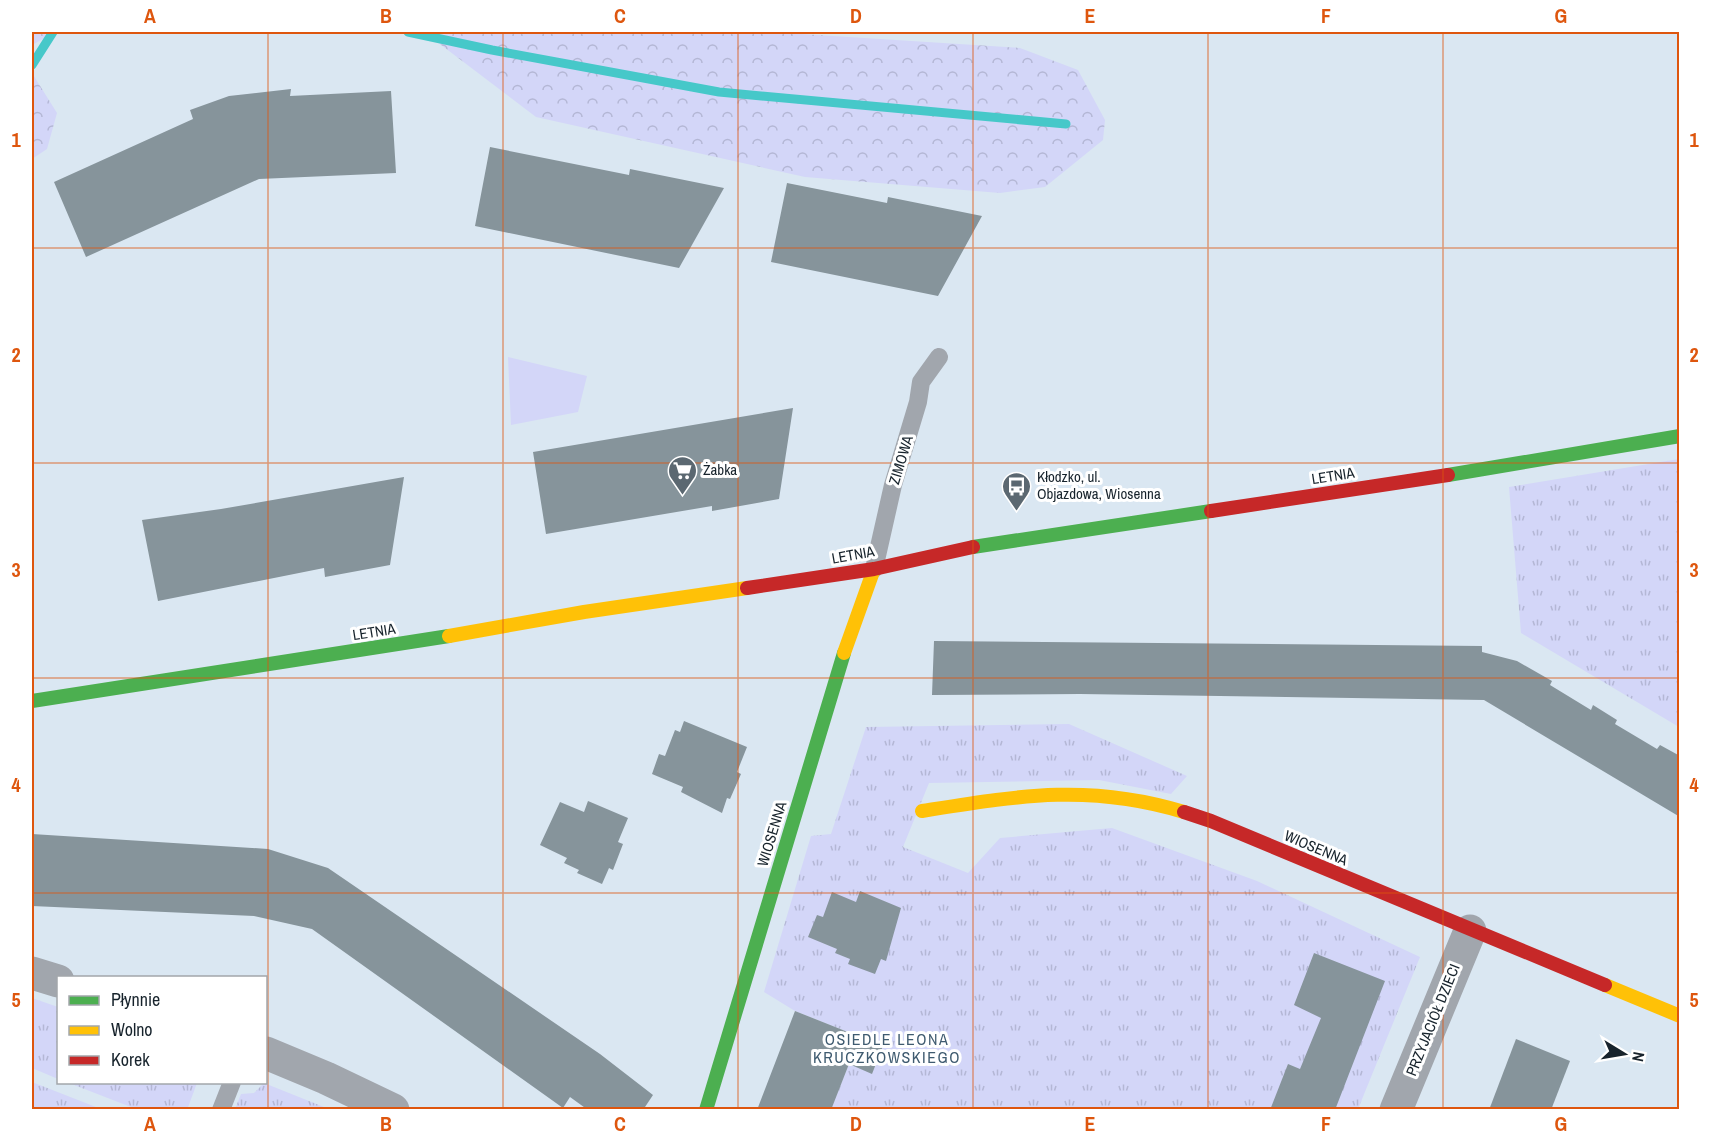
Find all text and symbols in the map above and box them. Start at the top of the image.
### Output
text: A [144,2,156,29]
text: B [380,2,392,29]
text: C [614,2,626,29]
text: D [850,2,862,29]
text: E [1085,2,1096,29]
text: F [1321,2,1331,29]
text: G [1555,2,1567,29]
text: 1 [11,126,21,153]
text: 1 [1689,126,1699,153]
text: 2 [11,341,21,368]
text: 2 [1689,341,1699,368]
street label: ZIMOWA [883,432,918,487]
supermarket icon: Żabka [666,454,698,496]
place label: Żabka [703,459,737,480]
street label: LETNIA [1310,462,1357,489]
place label: Kłodzko, ul. Objazdowa, Wiosenna [1037,466,1161,504]
bus stop icon: Kłodzko, ul. Objazdowa, Wiosenna [1000,470,1032,512]
street label: LETNIA [830,540,877,569]
text: 3 [11,556,21,583]
text: 3 [1689,556,1699,583]
street label: LETNIA [351,618,398,645]
text: 4 [11,771,21,798]
text: 4 [1689,771,1699,798]
street label: WIOSENNA [752,798,792,869]
street label: WIOSENNA [1281,825,1352,871]
street label: PRZYJACIÓŁ DZIECI [1400,961,1465,1079]
legend [57,976,267,1084]
text: 5 [11,986,21,1013]
text: 5 [1689,986,1699,1013]
text: Płynnie [111,987,160,1012]
text: Wolno [111,1017,153,1042]
north arrow [1594,1024,1654,1084]
district label: OSIEDLE LEONA KRUCZKOWSKIEGO [813,1028,961,1068]
text: Korek [111,1047,150,1072]
text: N [1627,1050,1650,1064]
text: A [144,1110,156,1137]
text: B [380,1110,392,1137]
text: C [614,1110,626,1137]
text: D [850,1110,862,1137]
text: E [1085,1110,1096,1137]
text: F [1321,1110,1331,1137]
text: G [1555,1110,1567,1137]

